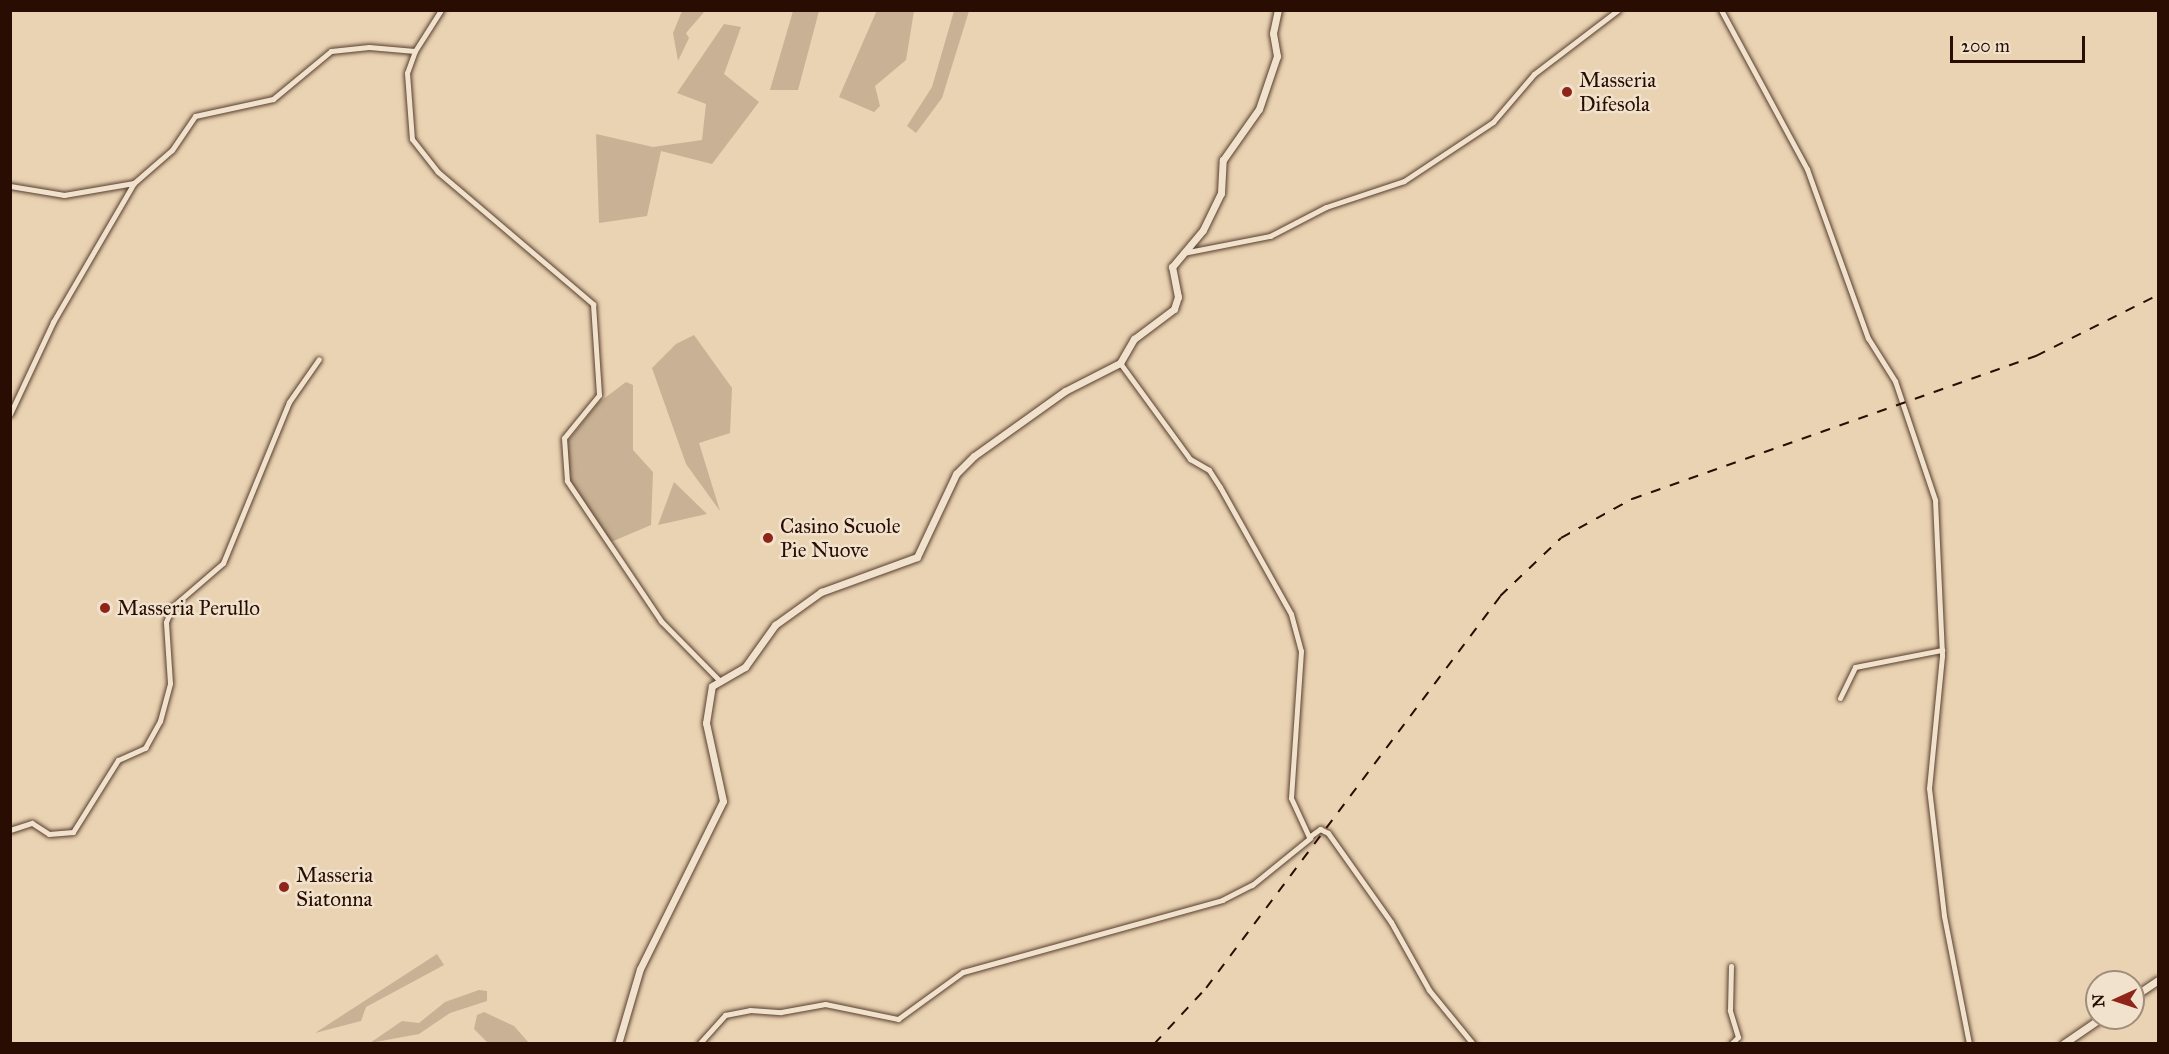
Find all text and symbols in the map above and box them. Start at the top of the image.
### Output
scale bar [1953,24,2088,62]
text: 200 m [1961,35,2010,57]
place label: Masseria Difesola [1579,67,1656,117]
marker: Masseria Difesola [1560,85,1574,99]
place label: Casino Scuole Pie Nuove [780,513,900,563]
marker: Casino Scuole Pie Nuove [761,531,775,545]
place label: Masseria Perullo [117,595,260,621]
marker: Masseria Perullo [98,601,112,615]
place label: Masseria Siatonna [296,862,373,912]
marker: Masseria Siatonna [277,880,291,894]
north arrow [2085,970,2145,1030]
text: N [2089,994,2108,1008]

